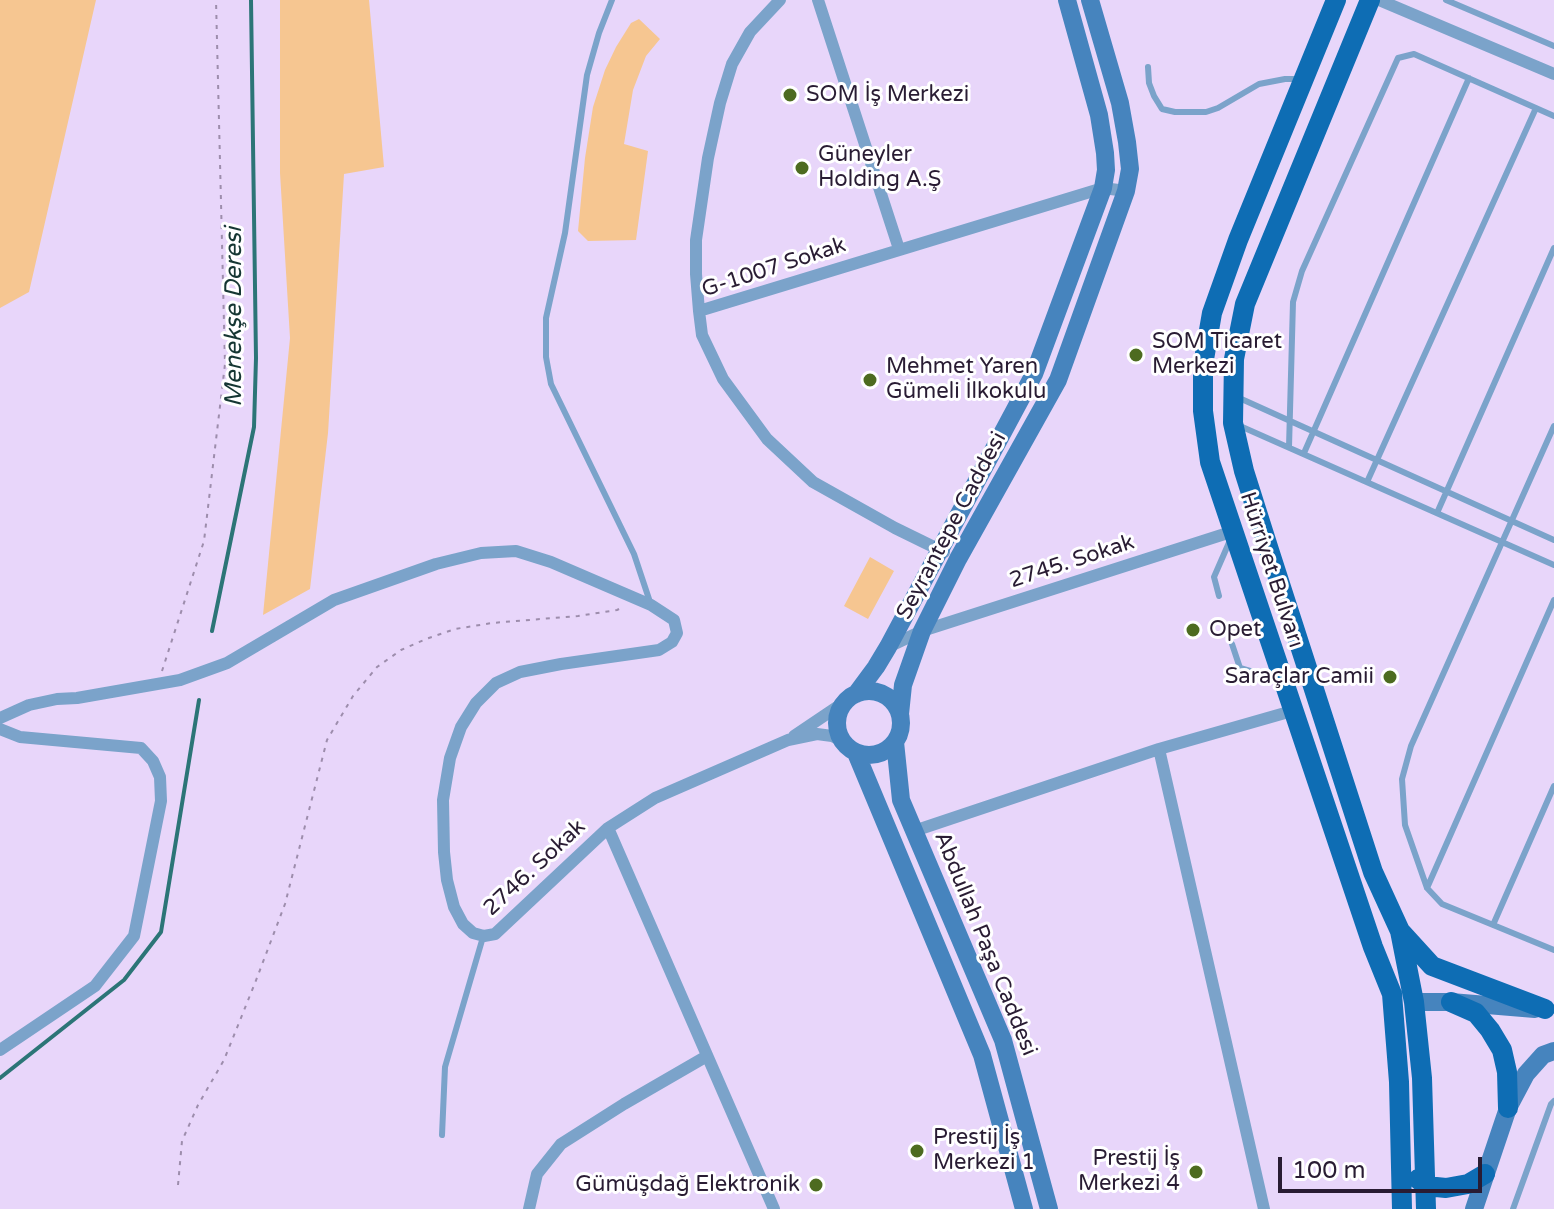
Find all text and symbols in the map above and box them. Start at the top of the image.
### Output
place label: SOM İş Merkezi [806,82,969,108]
marker: SOM İş Merkezi [781,86,799,104]
place label: Güneyler Holding A.Ş [818,142,941,194]
marker: Güneyler Holding A.Ş [793,159,811,177]
water label: Menekşe Deresi [221,227,249,407]
street label: G-1007 Sokak [699,232,849,304]
place label: SOM Ticaret Merkezi [1152,329,1282,380]
marker: SOM Ticaret Merkezi [1127,346,1145,364]
place label: Mehmet Yaren Gümeli İlkokulu [886,354,1046,406]
marker: Mehmet Yaren Gümeli İlkokulu [861,371,879,389]
street label: Seyrantepe Caddesi [891,428,1013,624]
street label: Hürriyet Bulvarı [1233,489,1309,651]
street label: 2745. Sokak [1006,529,1138,595]
place label: Opet [1209,617,1261,643]
marker: Opet [1184,621,1202,639]
place label: Saraçlar Camii [1225,664,1374,690]
marker: Saraçlar Camii [1381,668,1399,686]
street label: 2746. Sokak [479,814,591,922]
street label: Abdullah Paşa Caddesi [928,828,1042,1060]
place label: Prestij İş Merkezi 1 [933,1125,1035,1176]
scale bar [1282,1141,1486,1191]
marker: Prestij İş Merkezi 1 [908,1142,926,1160]
place label: Prestij İş Merkezi 4 [1078,1146,1180,1198]
text: 100 m [1292,1156,1366,1185]
marker: Prestij İş Merkezi 4 [1187,1163,1205,1181]
place label: Gümüşdağ Elektronik [575,1172,800,1198]
marker: Gümüşdağ Elektronik [807,1176,825,1194]

